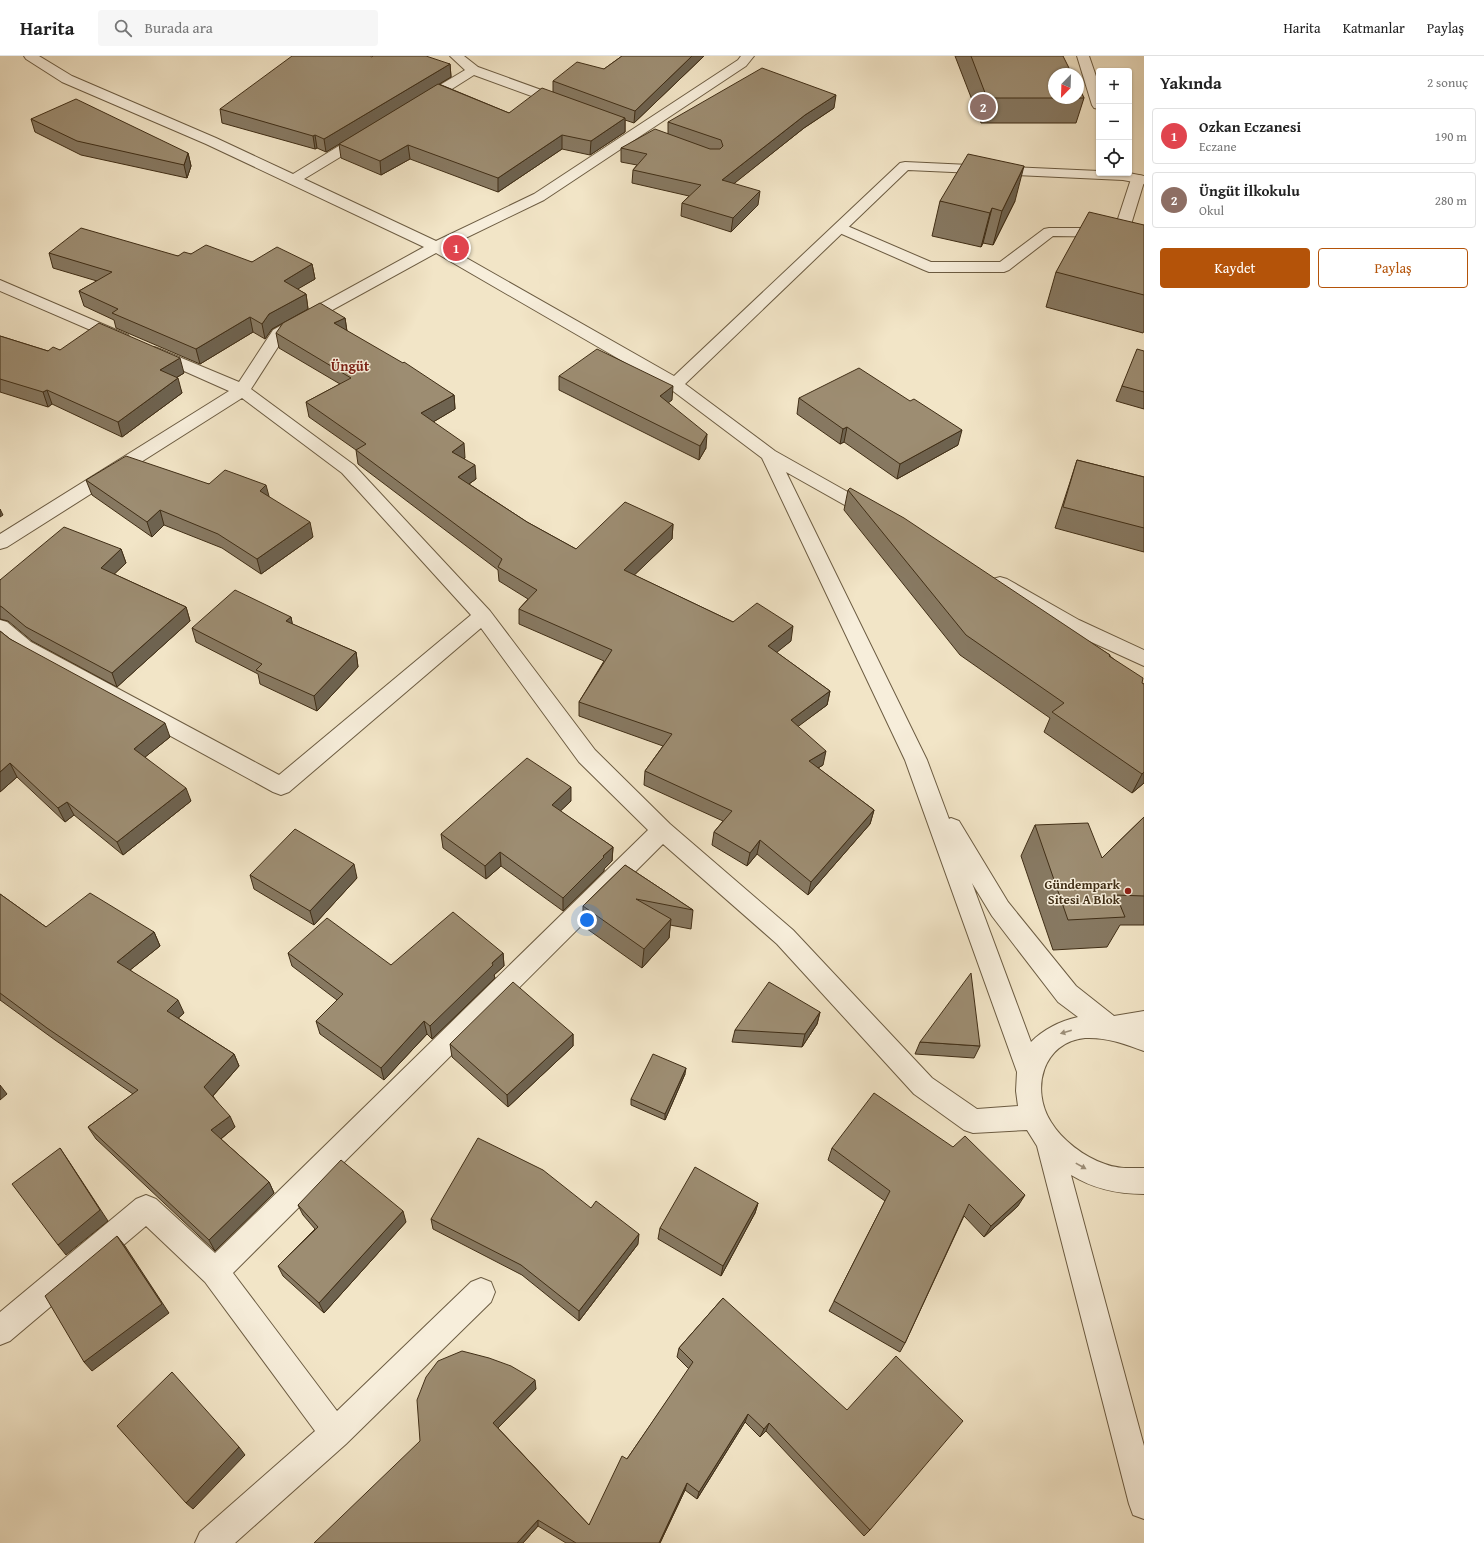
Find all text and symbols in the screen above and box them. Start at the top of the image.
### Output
search box [98,10,378,46]
text: Harita [20,14,74,42]
icon: search [112,17,134,39]
text: Burada ara [144,17,213,38]
text: Harita [1284,18,1321,38]
text: Katmanlar [1343,18,1405,38]
text: Paylaş [1427,18,1464,38]
north arrow [1048,68,1084,104]
map controls [1096,68,1132,176]
button: + [1096,68,1132,104]
text: Yakında [1160,70,1222,95]
text: 2 sonuç [1427,73,1468,92]
pin: 2 [970,92,996,122]
button: − [1096,104,1132,140]
text: Ozkan Eczanesi [1199,116,1301,137]
text: 1 [1171,127,1177,146]
text: 190 m [1435,127,1467,146]
text: Eczane [1199,137,1237,156]
button: locate [1096,140,1132,176]
text: Üngüt İlkokulu [1199,180,1300,201]
text: 2 [1171,191,1177,210]
text: 280 m [1435,191,1467,210]
text: Okul [1199,201,1224,220]
pin: 1 [443,233,469,263]
button: Kaydet [1160,248,1310,288]
button: Paylaş [1318,248,1468,288]
district label: Üngüt [331,356,370,376]
place label: Gündempark Sitesi A Blok [1045,875,1121,909]
marker: Gündempark Sitesi A Blok [1123,886,1133,896]
your location [577,910,597,930]
one-way arrow [1060,1029,1072,1035]
one-way arrow [1075,1162,1087,1169]

